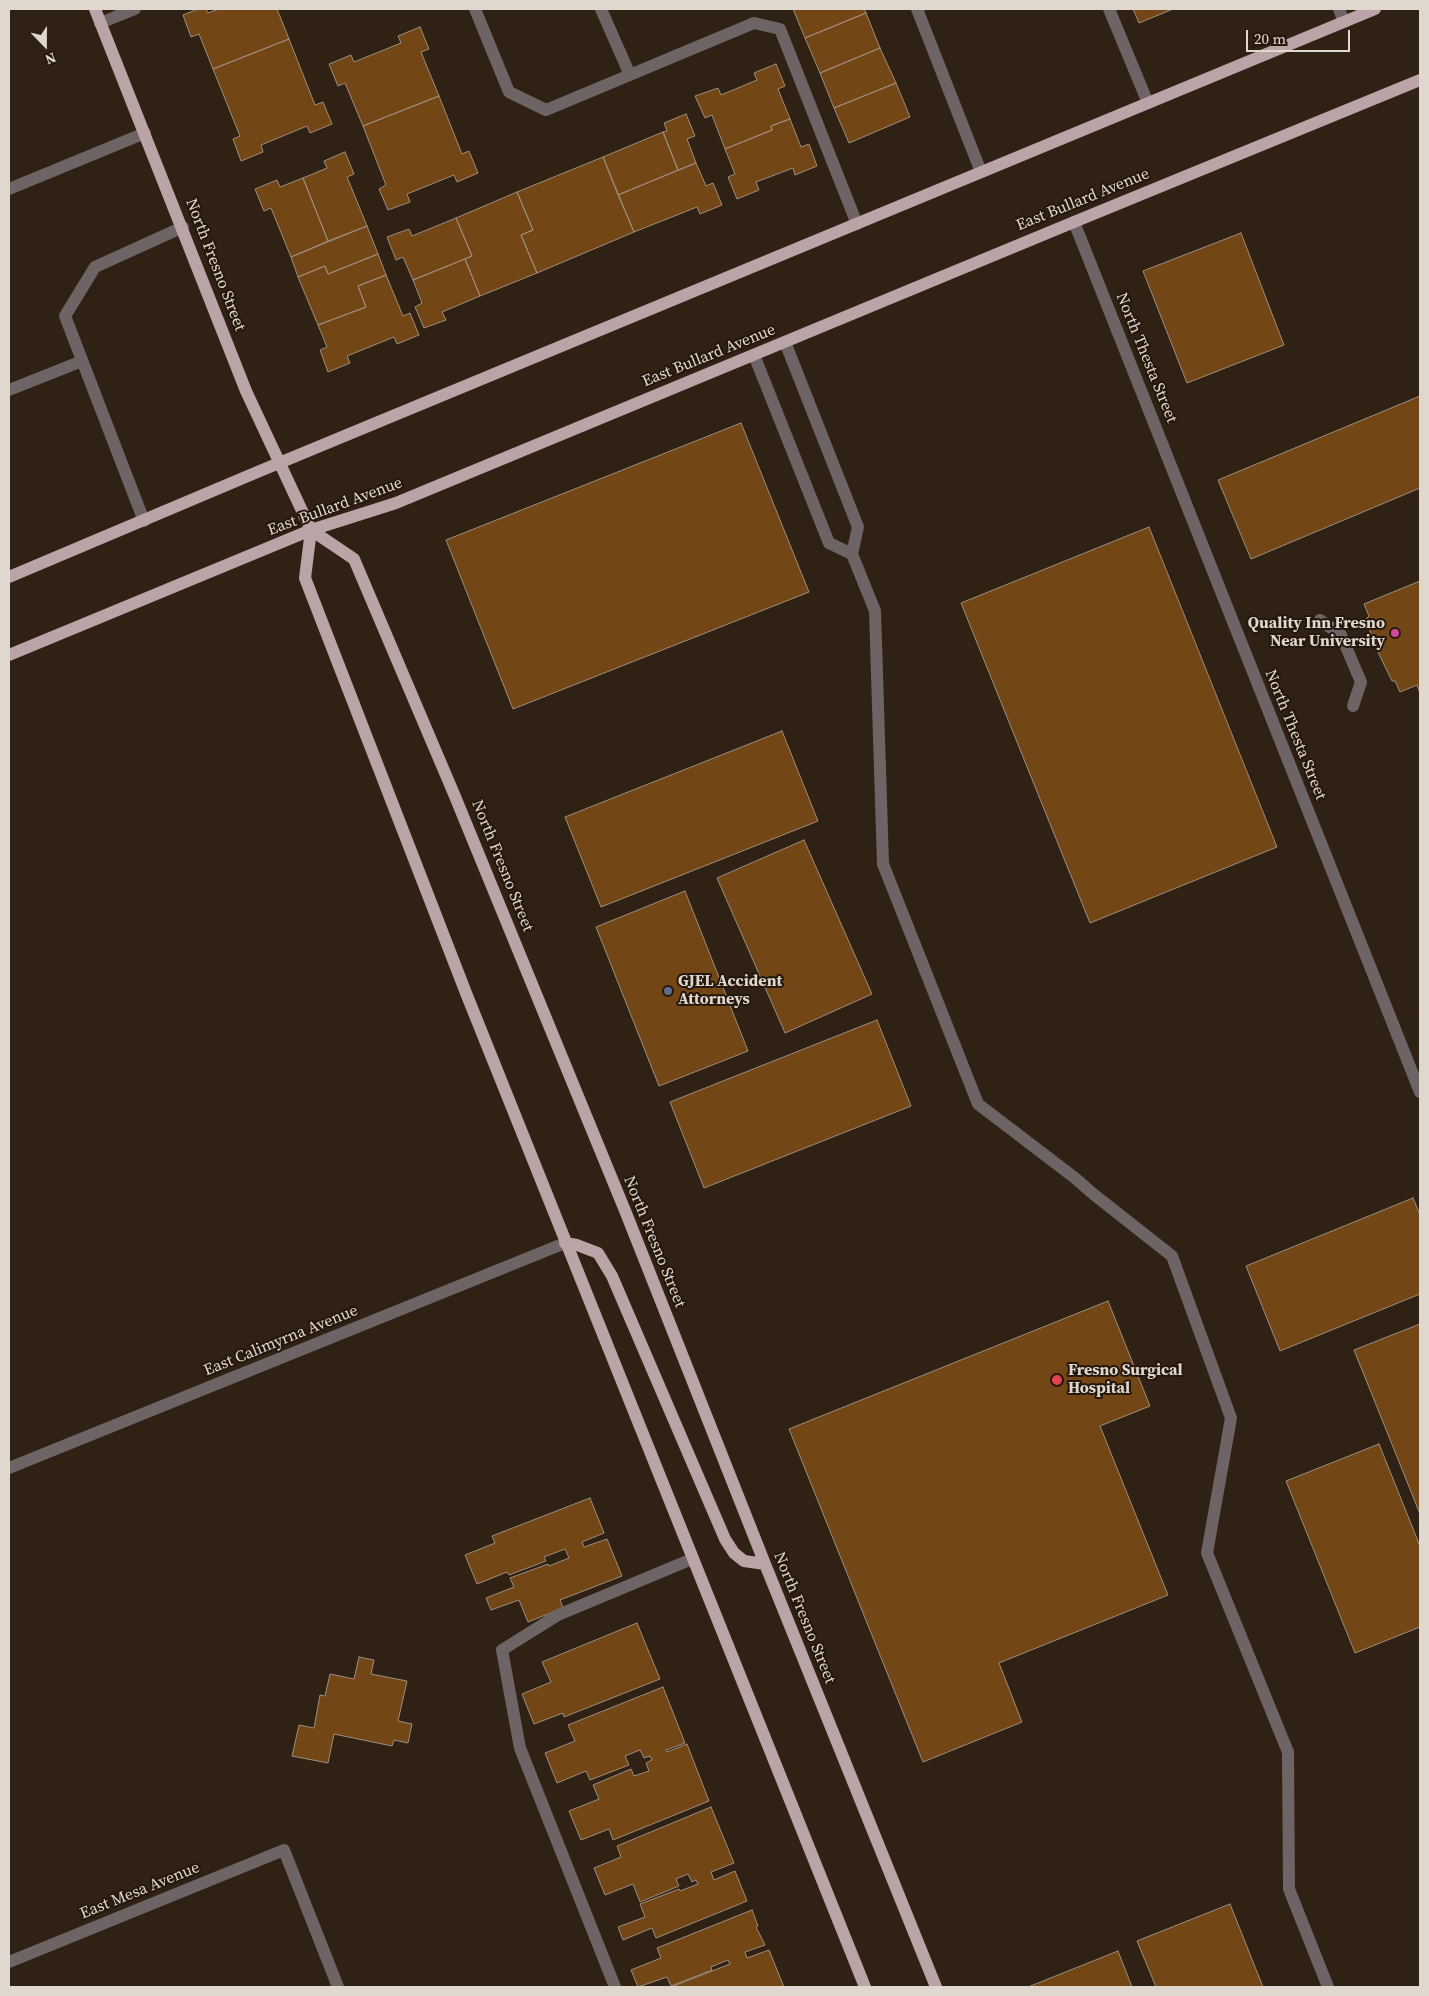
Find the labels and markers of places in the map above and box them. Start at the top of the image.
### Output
place label: Quality Inn Fresno Near University [1248,614,1385,652]
marker: Quality Inn Fresno Near University [1389,627,1401,639]
place label: GJEL Accident Attorneys [678,972,782,1010]
marker: GJEL Accident Attorneys [662,985,674,997]
place label: Fresno Surgical Hospital [1068,1361,1183,1399]
marker: Fresno Surgical Hospital [1050,1373,1064,1387]

